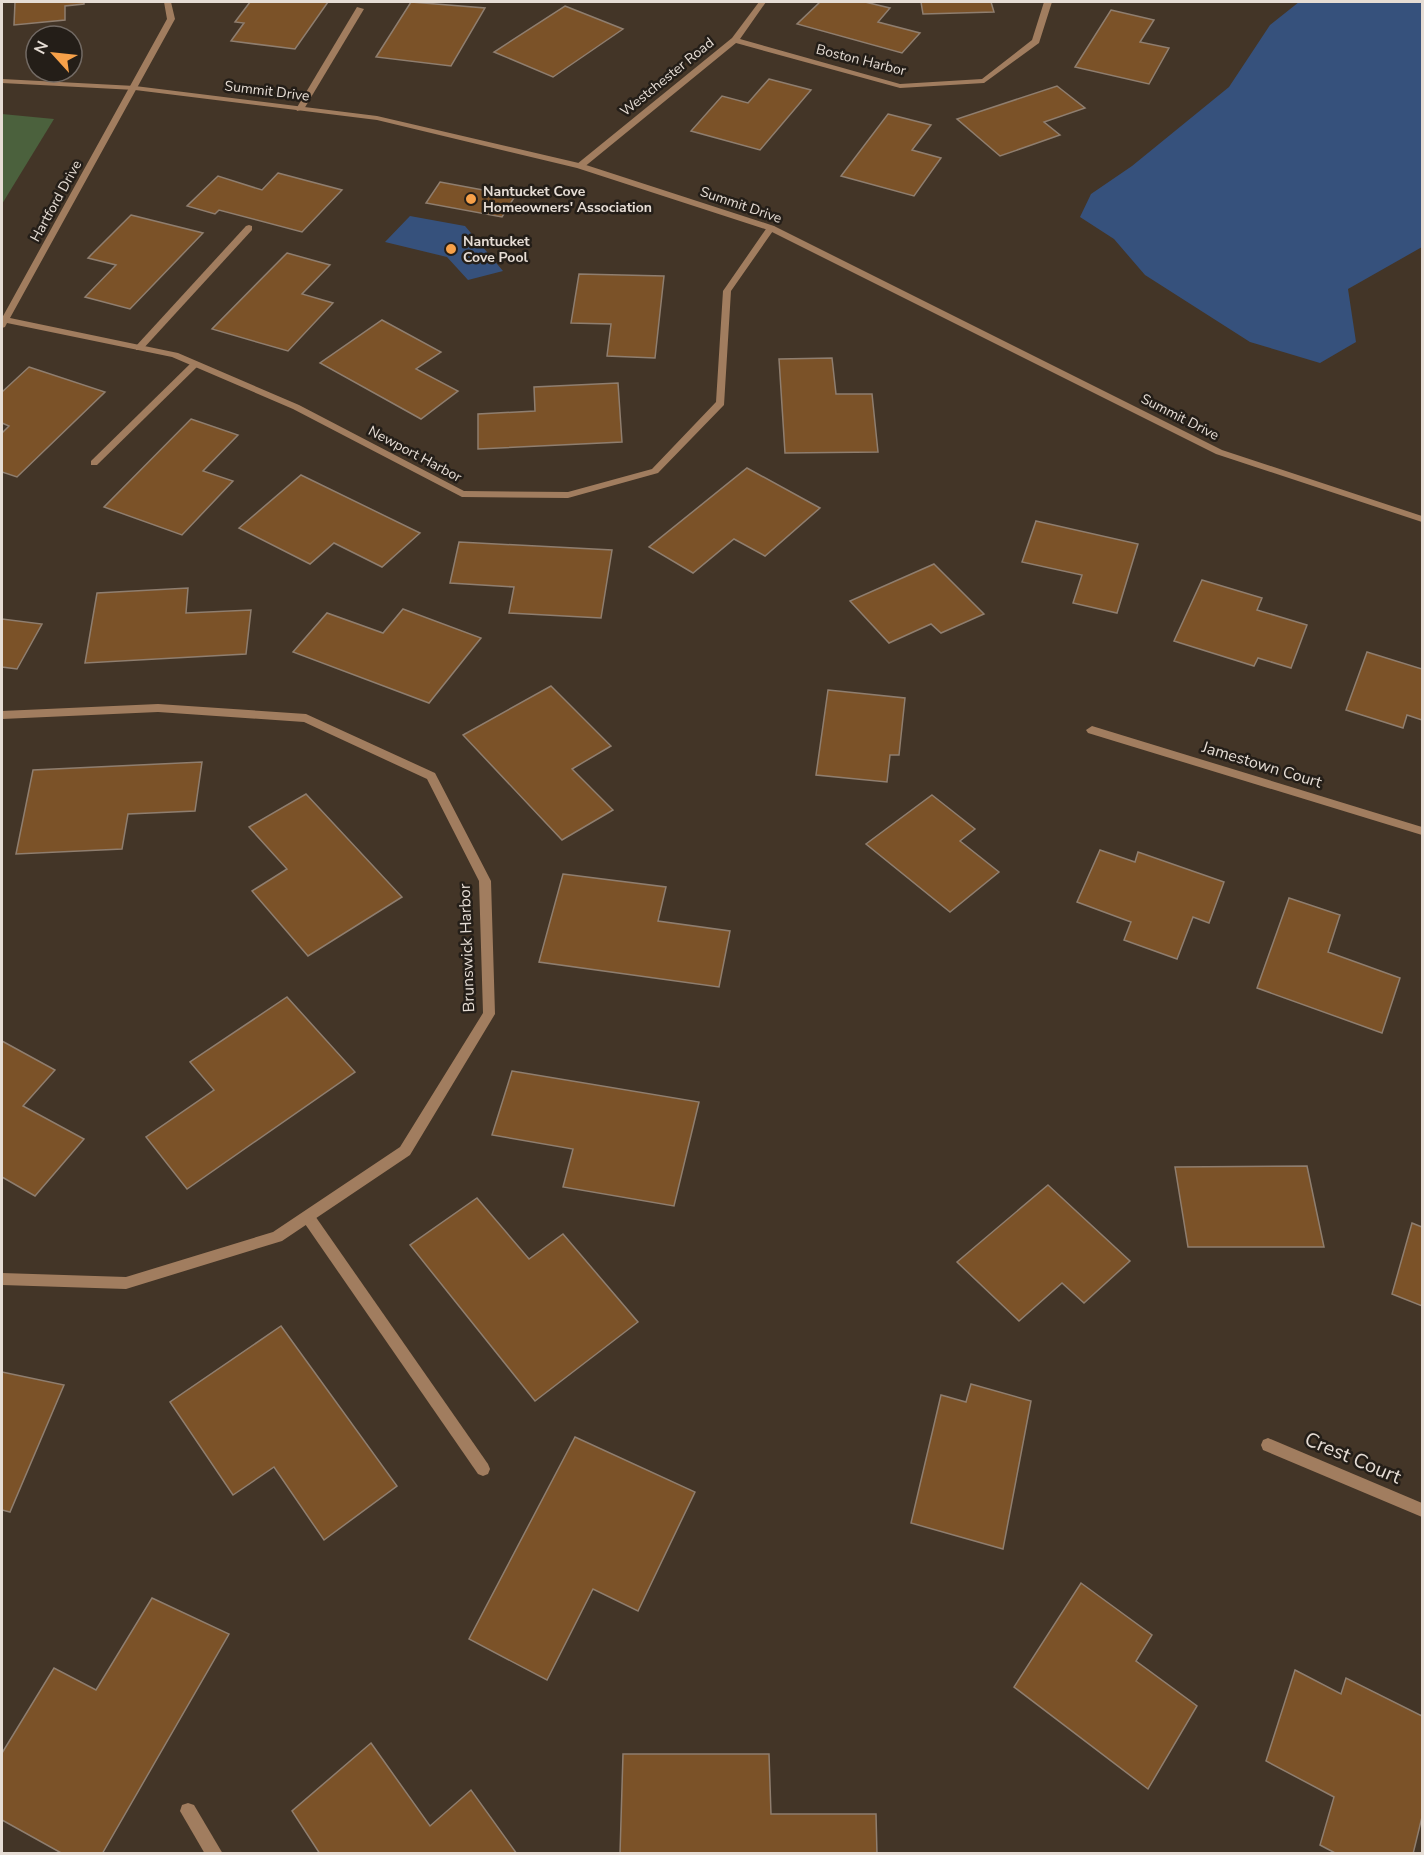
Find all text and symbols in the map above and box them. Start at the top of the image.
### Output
north arrow [24,24,84,84]
street label: Westchester Road [616,33,718,121]
text: N [29,37,54,58]
street label: Boston Harbor [814,40,908,80]
street label: Summit Drive [223,76,311,106]
street label: Hartford Drive [26,157,86,245]
place label: Nantucket Cove Homeowners' Association [483,182,652,217]
street label: Summit Drive [698,182,784,228]
marker: Nantucket Cove Homeowners' Association [464,192,478,206]
place label: Nantucket Cove Pool [463,232,530,267]
marker: Nantucket Cove Pool [444,242,458,256]
street label: Summit Drive [1138,389,1222,445]
street label: Newport Harbor [365,421,465,487]
street label: Jamestown Court [1198,736,1325,794]
street label: Brunswick Harbor [454,883,480,1013]
street label: Crest Court [1301,1426,1406,1491]

